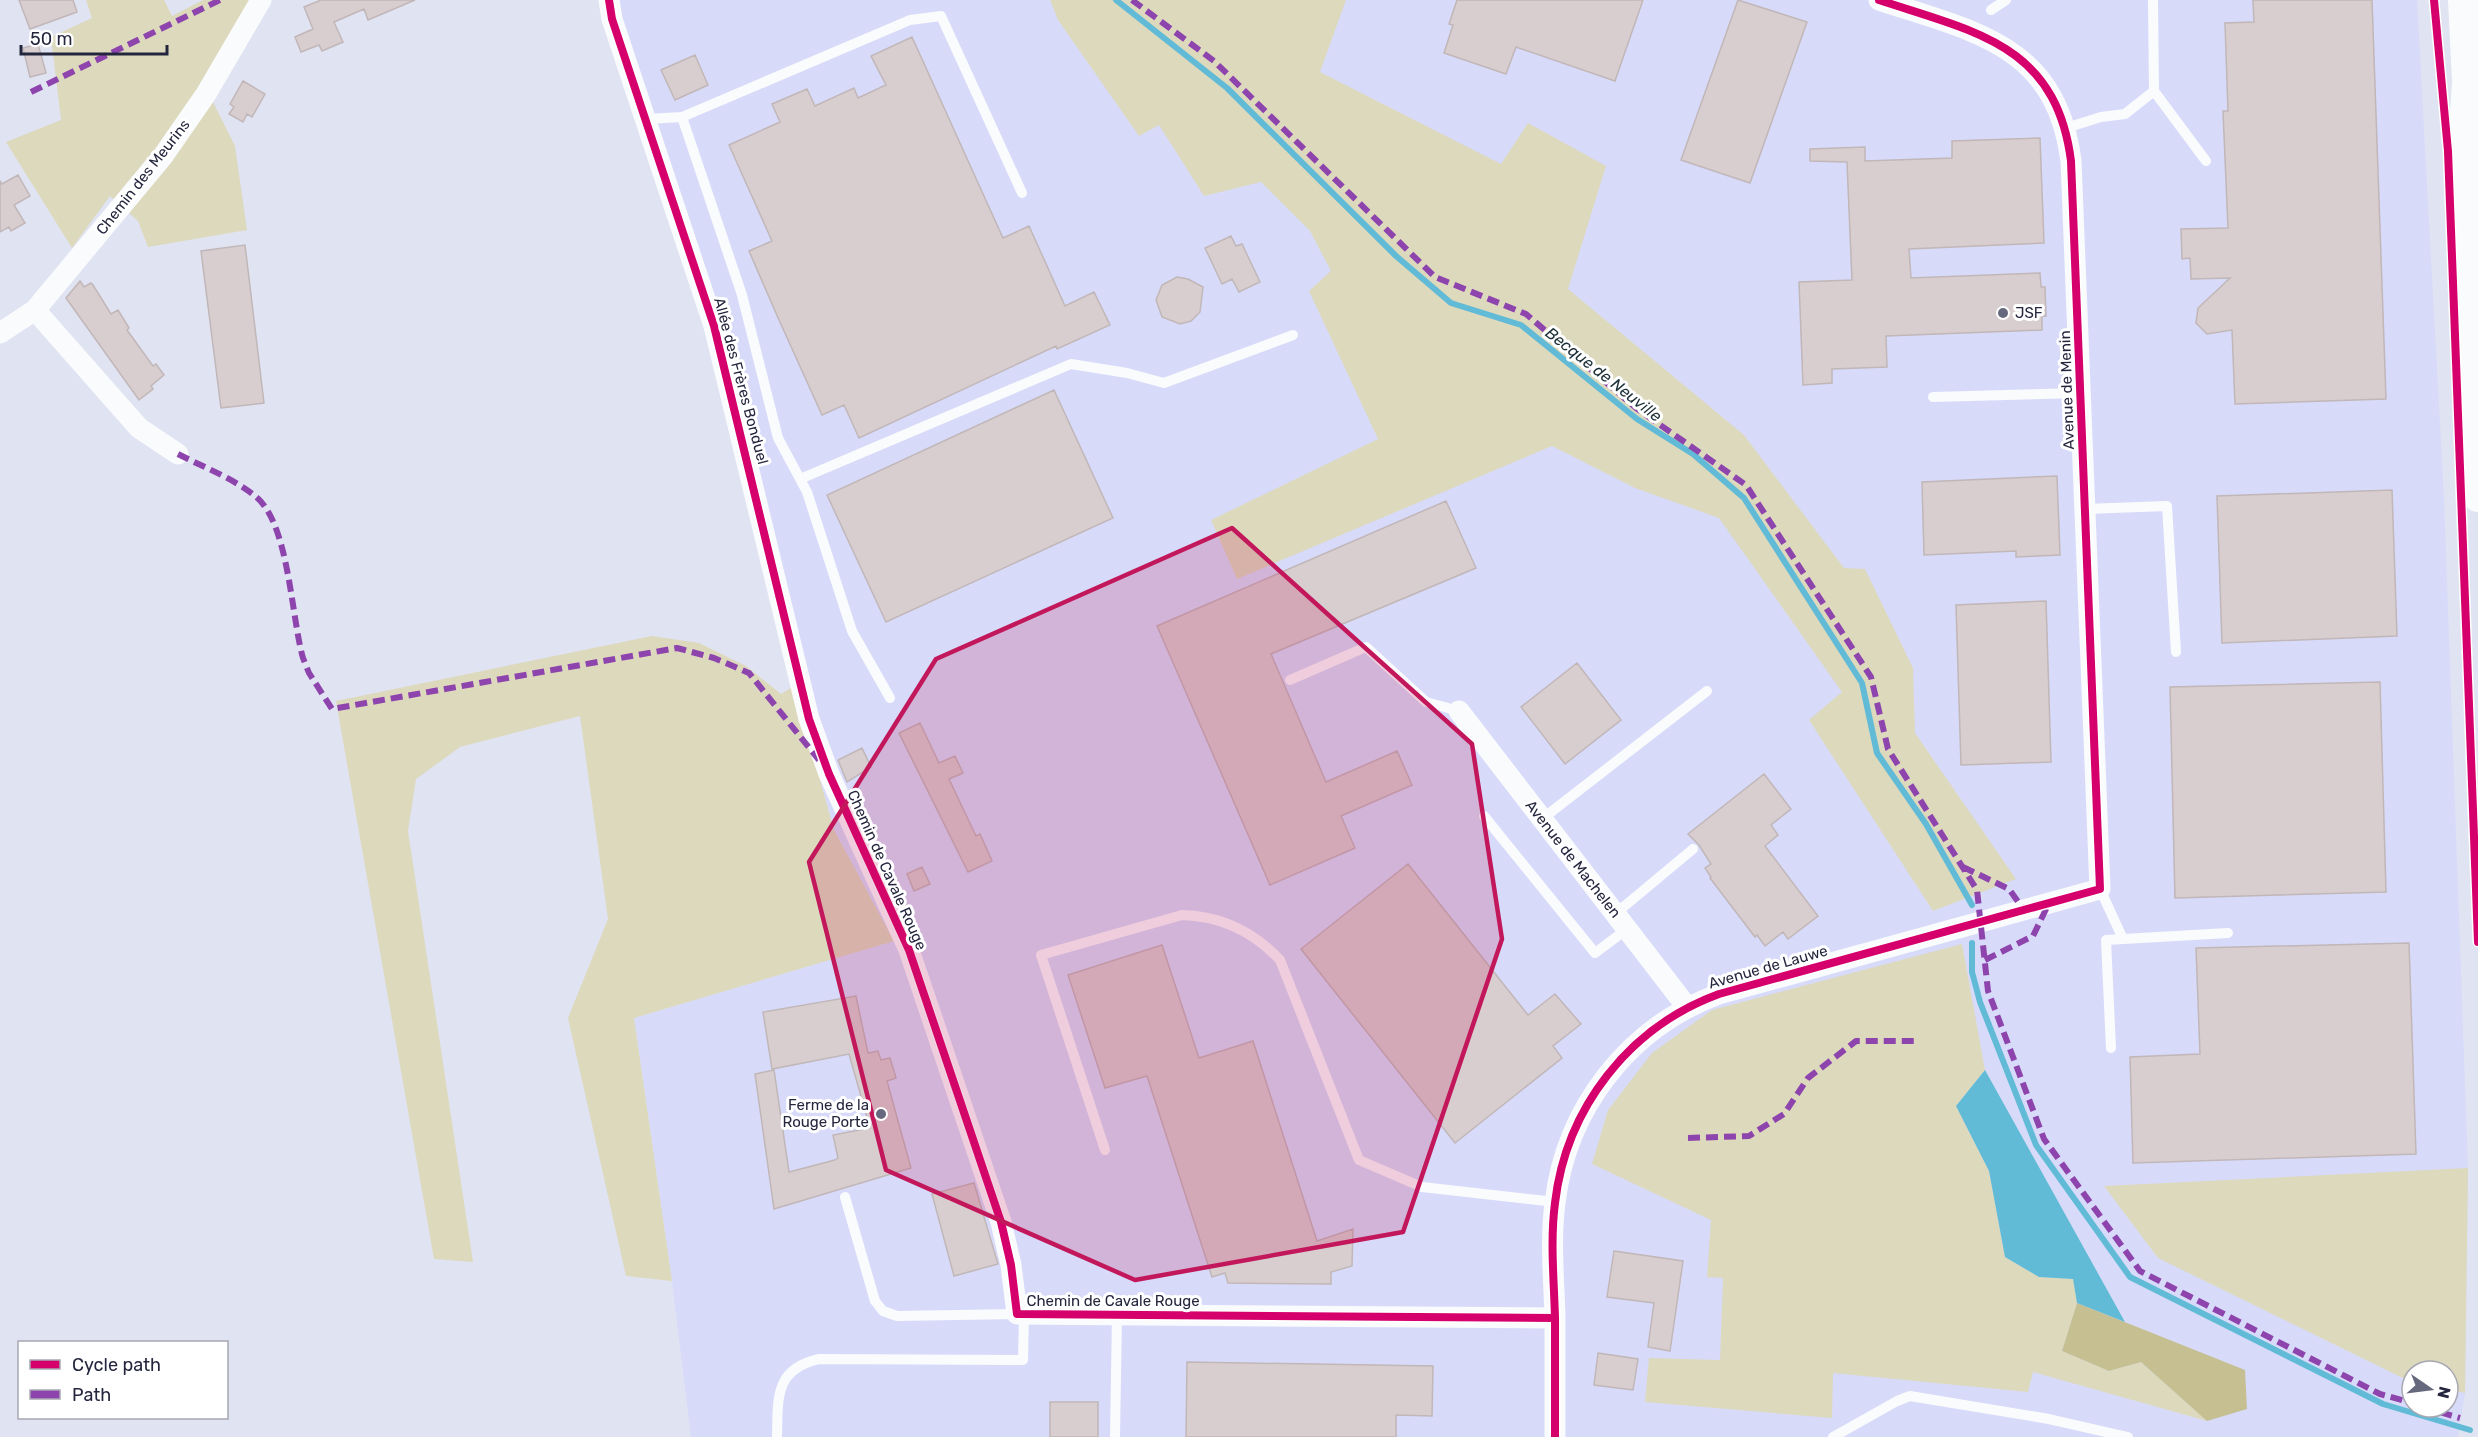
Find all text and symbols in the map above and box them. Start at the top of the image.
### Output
scale bar [21,18,166,56]
text: 50 m [30,28,73,50]
street label: Chemin des Meurins [92,116,194,238]
street label: Allée des Frères Bonduel [710,296,772,466]
place label: JSF [2015,304,2043,322]
marker: JSF [1996,306,2010,320]
water label: Becque de Neuville [1542,323,1666,426]
street label: Avenue de Menin [2056,330,2078,450]
street label: Chemin de Cavale Rouge [844,787,930,953]
street label: Avenue de Machelen [1521,797,1625,921]
street label: Avenue de Lauwe [1706,941,1830,993]
place label: Ferme de la Rouge Porte [782,1096,869,1131]
marker: Ferme de la Rouge Porte [874,1107,888,1121]
street label: Chemin de Cavale Rouge [1026,1292,1200,1310]
legend [18,1341,228,1419]
text: Cycle path [72,1354,161,1376]
north arrow [2400,1359,2460,1419]
text: Path [72,1384,111,1406]
text: N [2433,1385,2455,1400]

